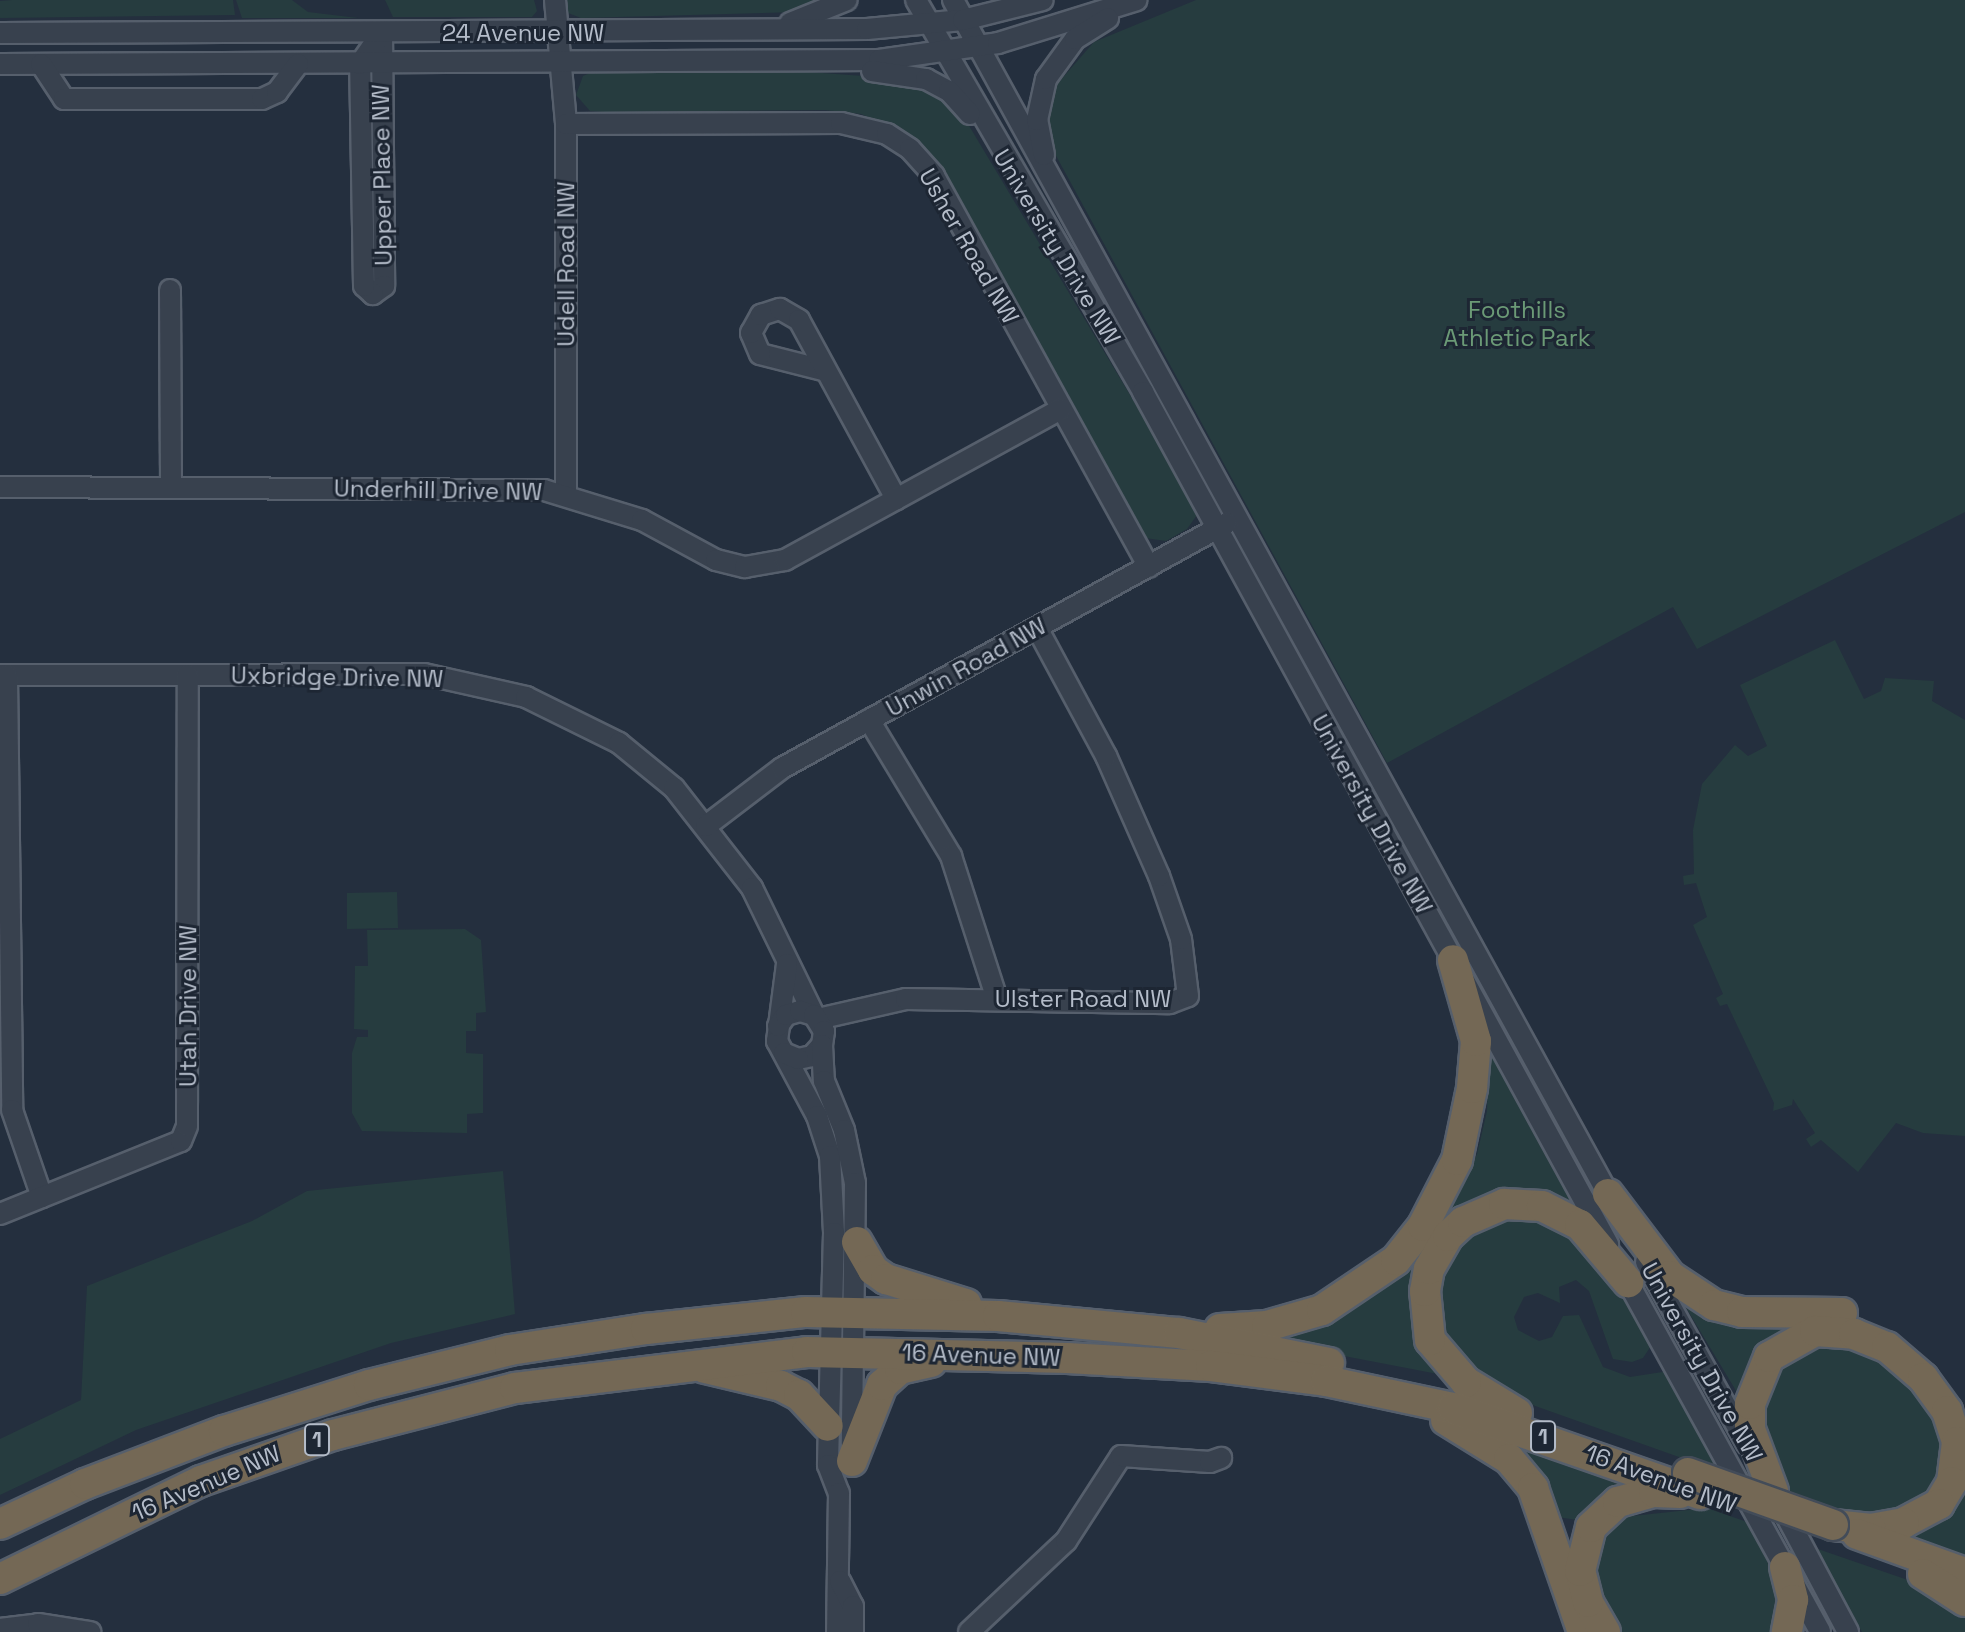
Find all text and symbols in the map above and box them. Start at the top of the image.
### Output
street label: 24 Avenue NW [442,19,604,47]
street label: Upper Place NW [366,84,398,266]
street label: University Drive NW [987,144,1127,350]
street label: Usher Road NW [913,163,1025,329]
street label: Udell Road NW [552,181,580,347]
park label: Foothills Athletic Park [1443,296,1591,352]
street label: Underhill Drive NW [334,474,542,506]
street label: Unwin Road NW [881,611,1051,723]
street label: Uxbridge Drive NW [231,661,443,693]
street label: University Drive NW [1305,709,1439,919]
street label: Utah Drive NW [174,925,202,1087]
street label: Ulster Road NW [995,985,1171,1013]
street label: University Drive NW [1635,1257,1769,1467]
street label: 16 Avenue NW [901,1338,1061,1372]
road number: 1 [1529,1419,1557,1455]
road number: 1 [303,1422,331,1458]
street label: 16 Avenue NW [1581,1438,1741,1520]
street label: 16 Avenue NW [127,1439,285,1527]

